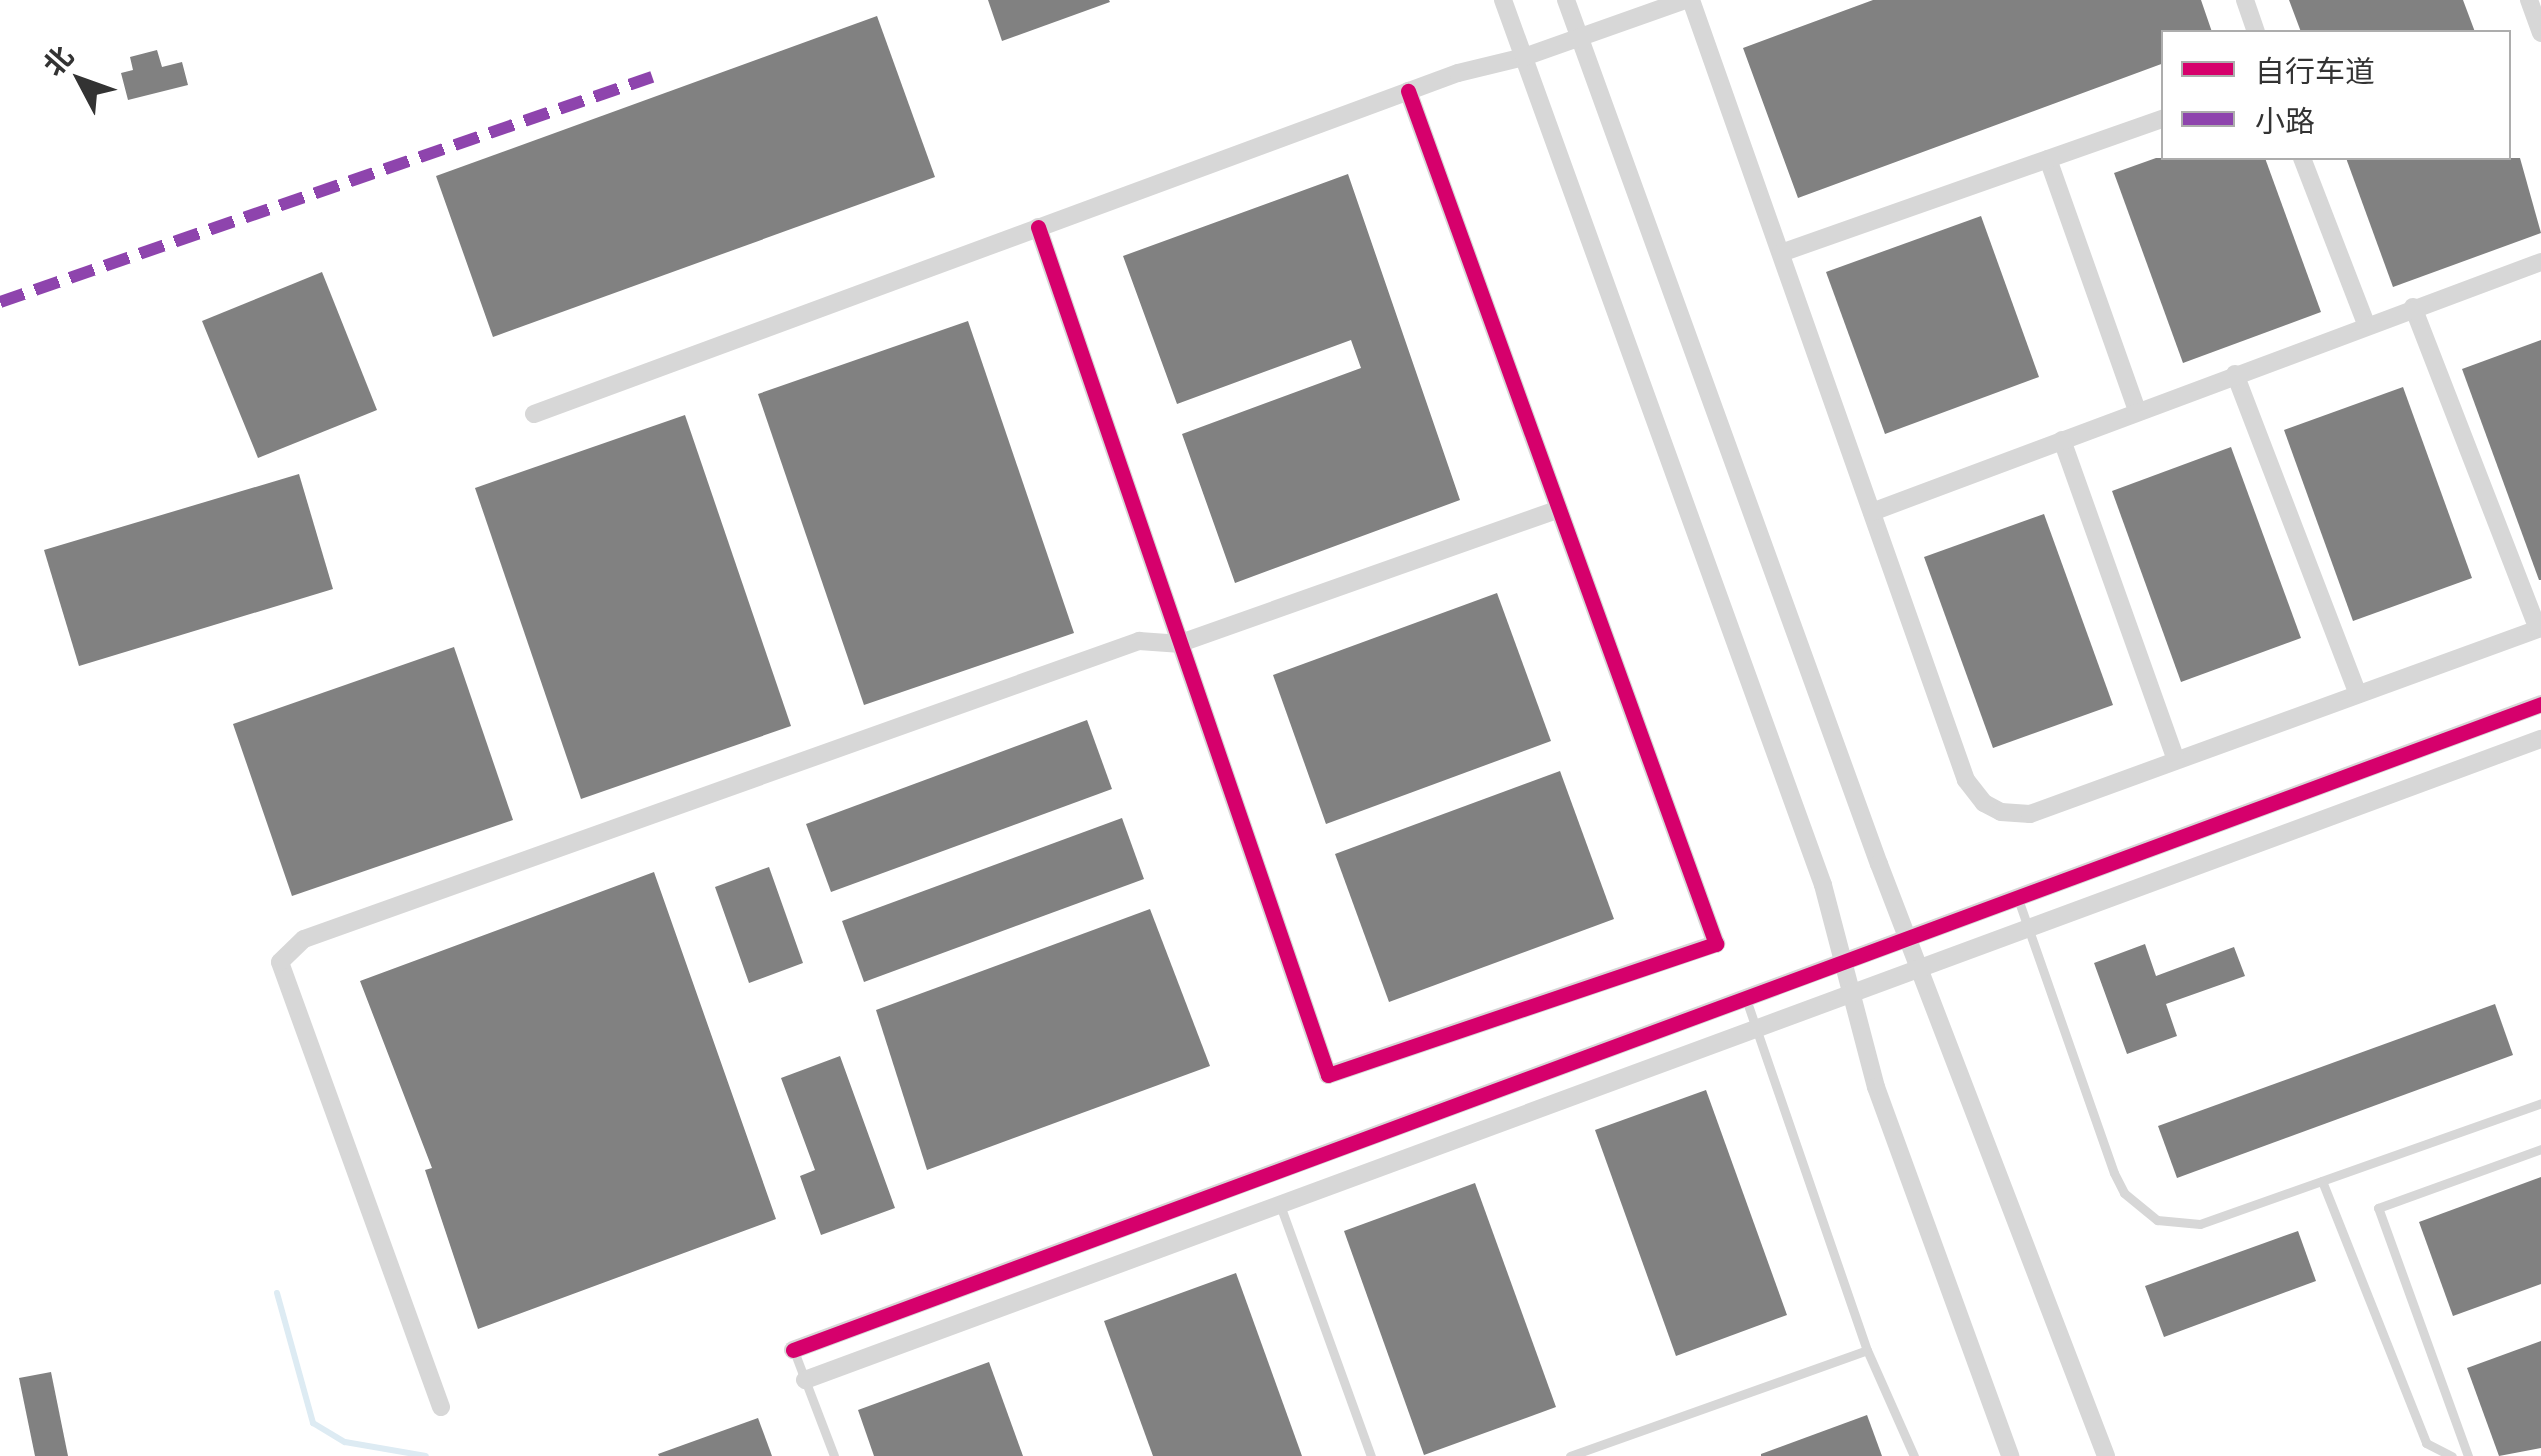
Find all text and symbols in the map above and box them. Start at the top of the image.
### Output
north arrow [30,30,130,130]
legend [2161,30,2511,160]
text: 北 [35,39,79,82]
text: 自行车道 [2255,51,2375,88]
text: 小路 [2255,101,2315,138]

